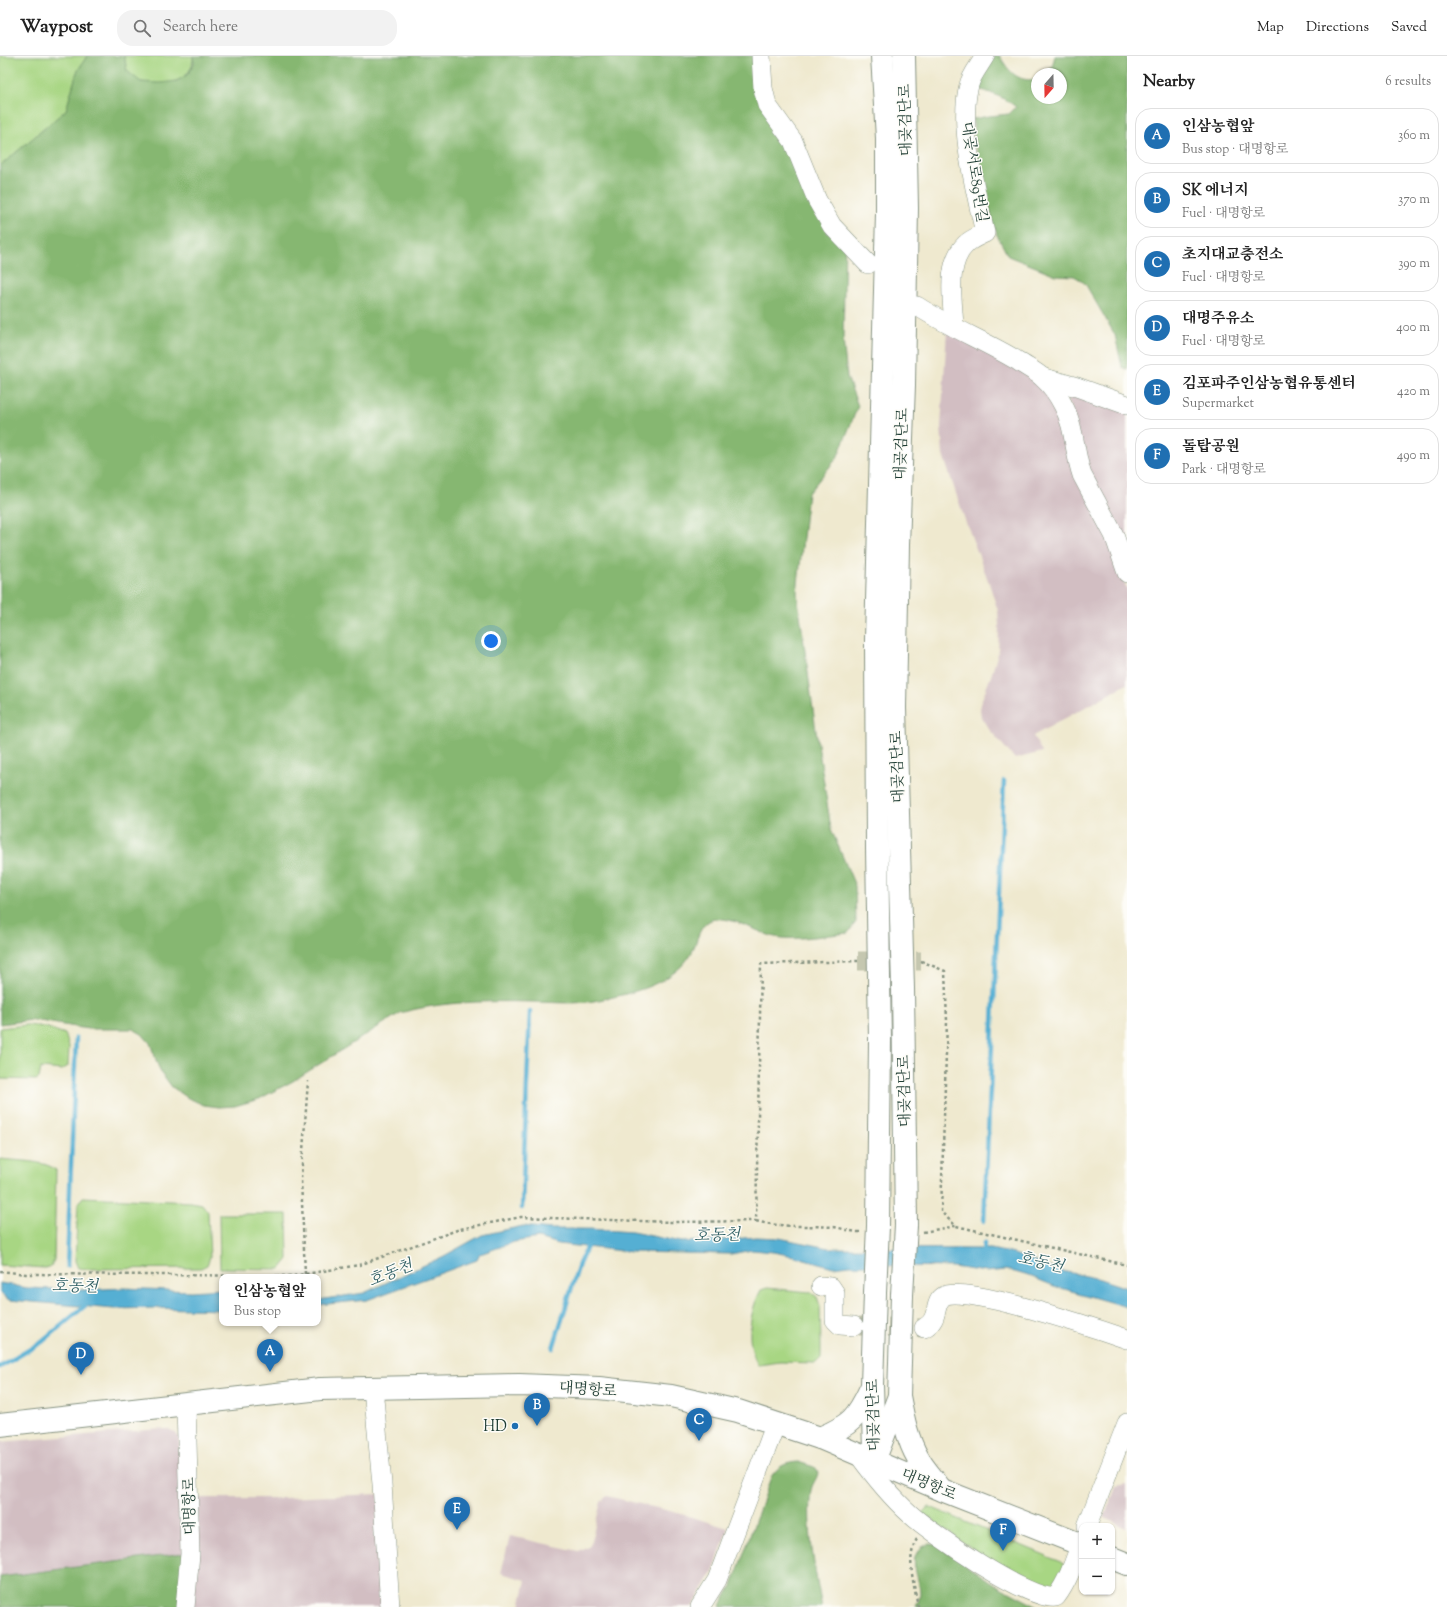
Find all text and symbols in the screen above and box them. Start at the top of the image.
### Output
search box [117,10,397,46]
text: Waypost [20,14,93,41]
icon: search [131,17,153,39]
text: Search here [163,17,238,38]
text: Map [1257,18,1284,38]
text: Directions [1306,18,1369,38]
text: Saved [1391,18,1427,38]
north arrow [1031,68,1067,104]
text: Nearby [1143,70,1195,94]
text: 6 results [1385,73,1431,91]
street label: 대곶검단로 [895,83,918,156]
text: 인삼농협앞 [1182,117,1254,138]
street label: 대곶서로89번길 [955,120,992,224]
text: A [1152,127,1162,145]
text: 360 m [1398,127,1430,145]
text: Bus stop · 대명항로 [1182,141,1288,159]
text: SK 에너지 [1182,181,1248,202]
text: B [1153,191,1161,209]
text: 370 m [1398,191,1430,209]
text: Fuel · 대명항로 [1182,205,1265,223]
text: 초지대교충전소 [1182,245,1283,266]
text: C [1152,255,1162,273]
text: 390 m [1398,255,1430,273]
text: Fuel · 대명항로 [1182,269,1265,287]
text: 대명주유소 [1182,309,1254,330]
text: D [1152,319,1162,337]
text: 400 m [1396,319,1430,337]
text: Fuel · 대명항로 [1182,333,1265,351]
text: 김포파주인삼농협유통센터 [1182,374,1356,395]
text: E [1153,383,1161,401]
text: 420 m [1397,383,1430,401]
text: Supermarket [1182,395,1254,413]
street label: 대곶검단로 [891,407,914,481]
text: 돌탑공원 [1182,437,1240,458]
text: F [1153,447,1161,465]
text: 490 m [1397,447,1430,465]
text: Park · 대명항로 [1182,461,1266,479]
your location [481,631,501,651]
street label: 대곶검단로 [887,730,910,804]
street label: 대곶검단로 [894,1054,917,1127]
water label: 호동천 [694,1225,742,1248]
water label: 호동천 [1015,1247,1067,1280]
water label: 호동천 [365,1254,418,1294]
popup [219,1274,321,1326]
water label: 호동천 [52,1276,100,1299]
text: 인삼농협앞 [234,1282,306,1303]
text: Bus stop [234,1303,281,1321]
pin: A [257,1339,283,1372]
pin: D [68,1342,94,1375]
street label: 대명항로 [558,1378,618,1403]
street label: 대곶검단로 [863,1378,886,1451]
pin: B [524,1393,550,1426]
pin: C [686,1408,712,1441]
place label: HD [483,1417,507,1438]
marker: HD [510,1421,520,1431]
street label: 대명항로 [898,1464,960,1507]
street label: 대명항로 [179,1476,202,1535]
pin: E [444,1497,470,1530]
pin: F [990,1518,1016,1551]
map controls [1079,1523,1115,1595]
button: + [1079,1523,1115,1559]
button: − [1079,1559,1115,1595]

